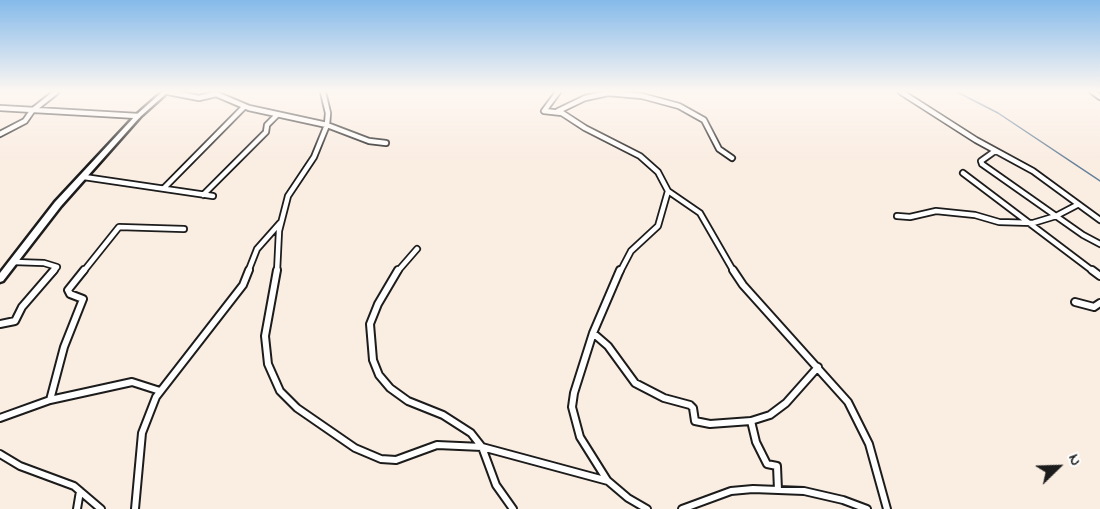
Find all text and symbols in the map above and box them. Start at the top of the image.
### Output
north arrow [1028,437,1088,497]
text: N [1061,450,1088,470]

